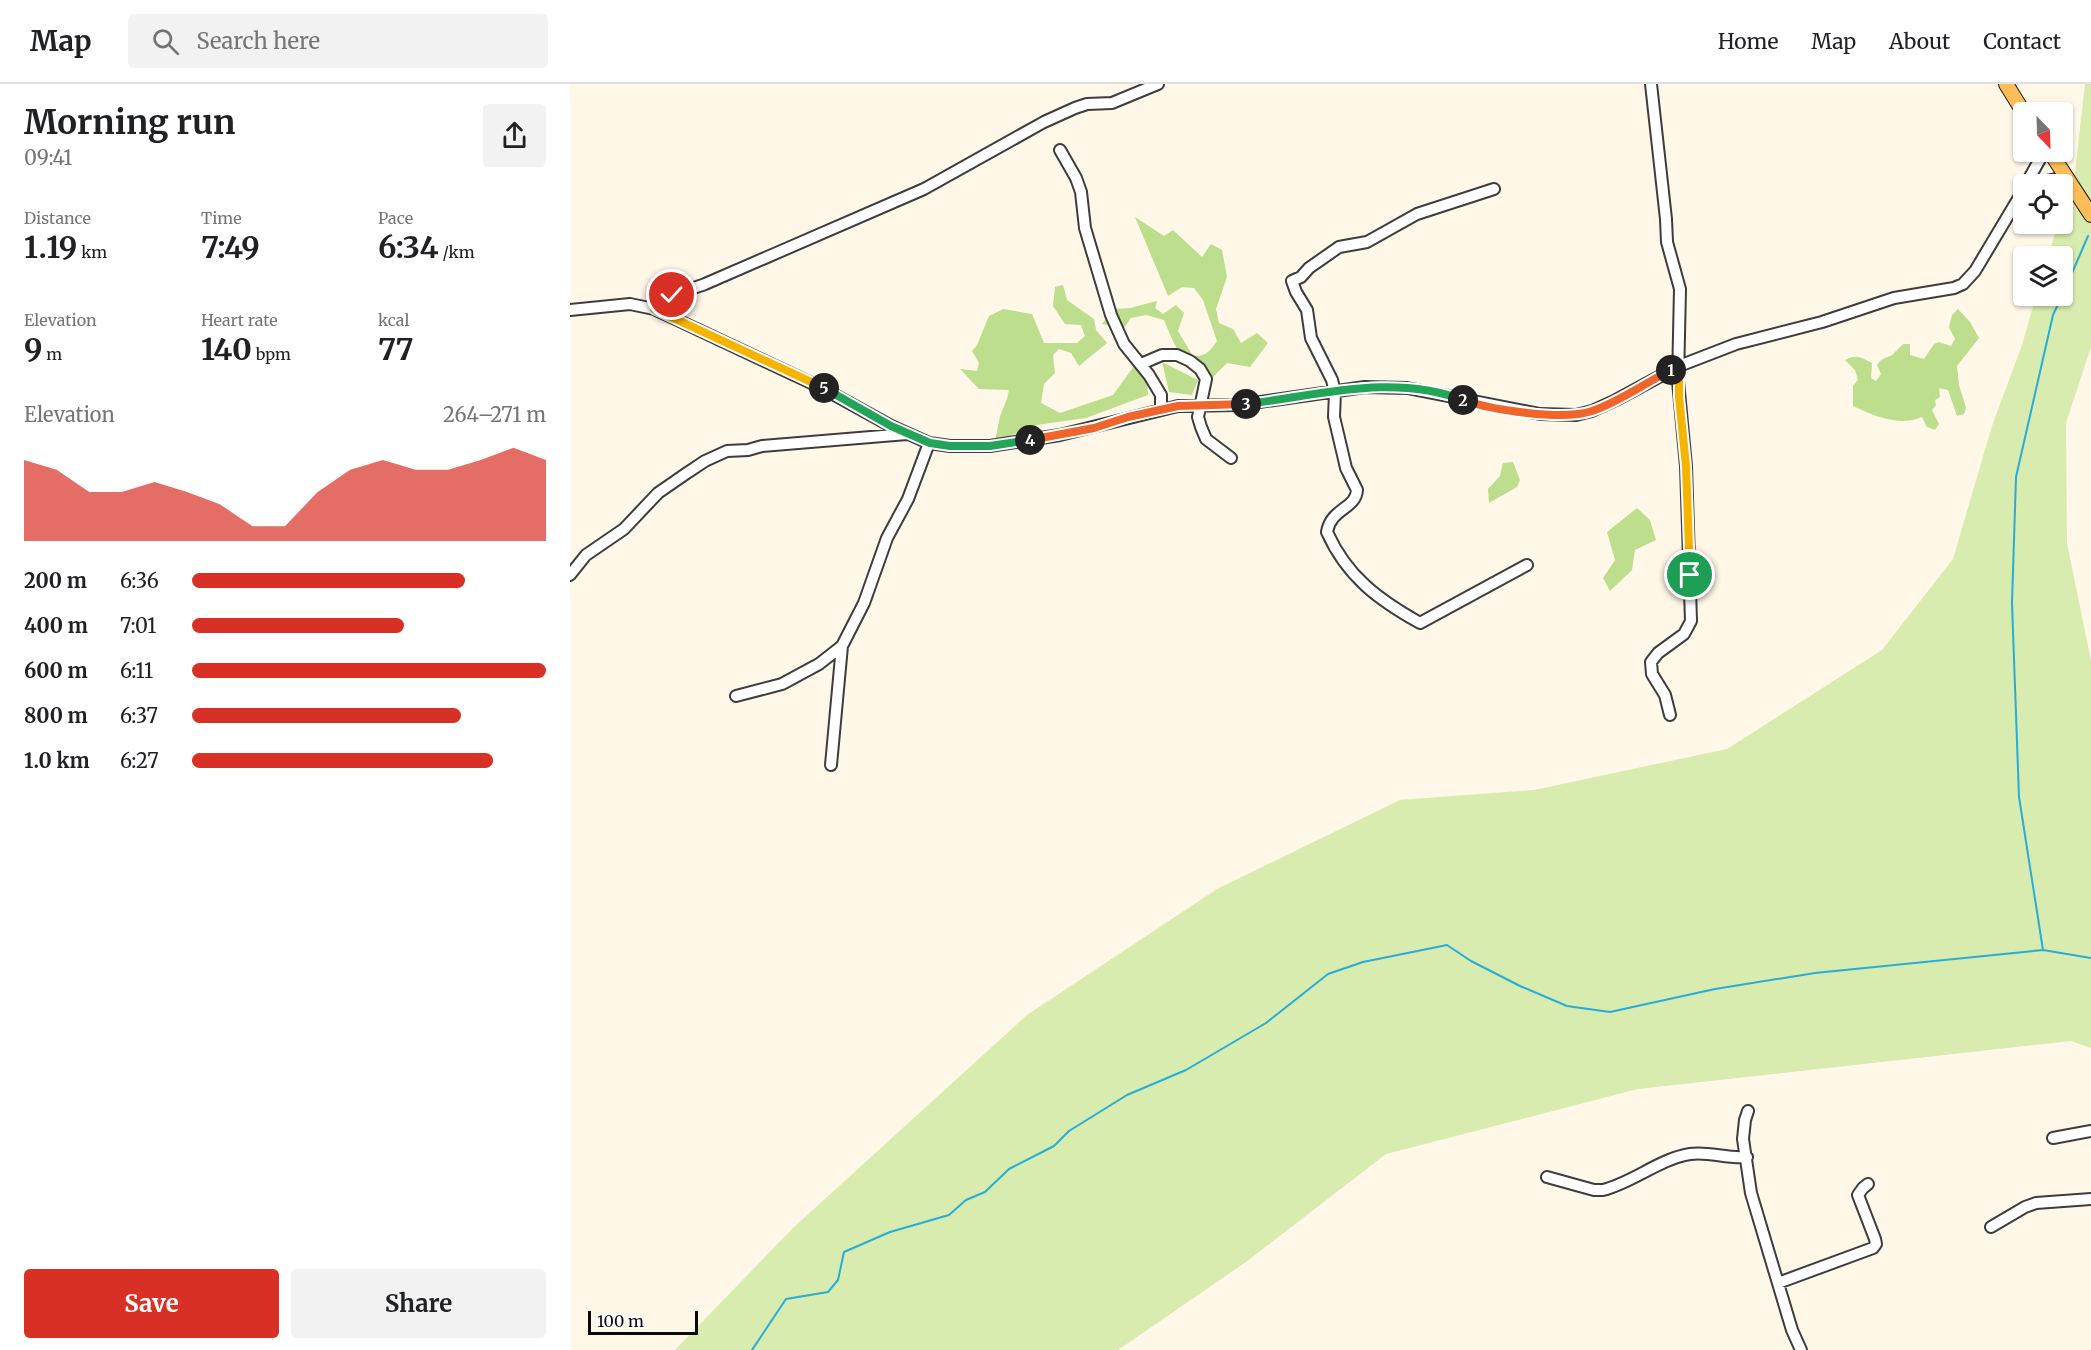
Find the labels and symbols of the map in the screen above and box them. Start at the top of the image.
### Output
north arrow [2013,102,2073,162]
pin [646,269,697,320]
pin: 1 [1656,355,1686,385]
pin: 5 [809,373,839,403]
pin: 2 [1448,385,1478,415]
pin: 3 [1231,389,1261,419]
pin: 4 [1015,425,1045,455]
pin [1664,549,1715,600]
scale bar [588,1308,698,1336]

